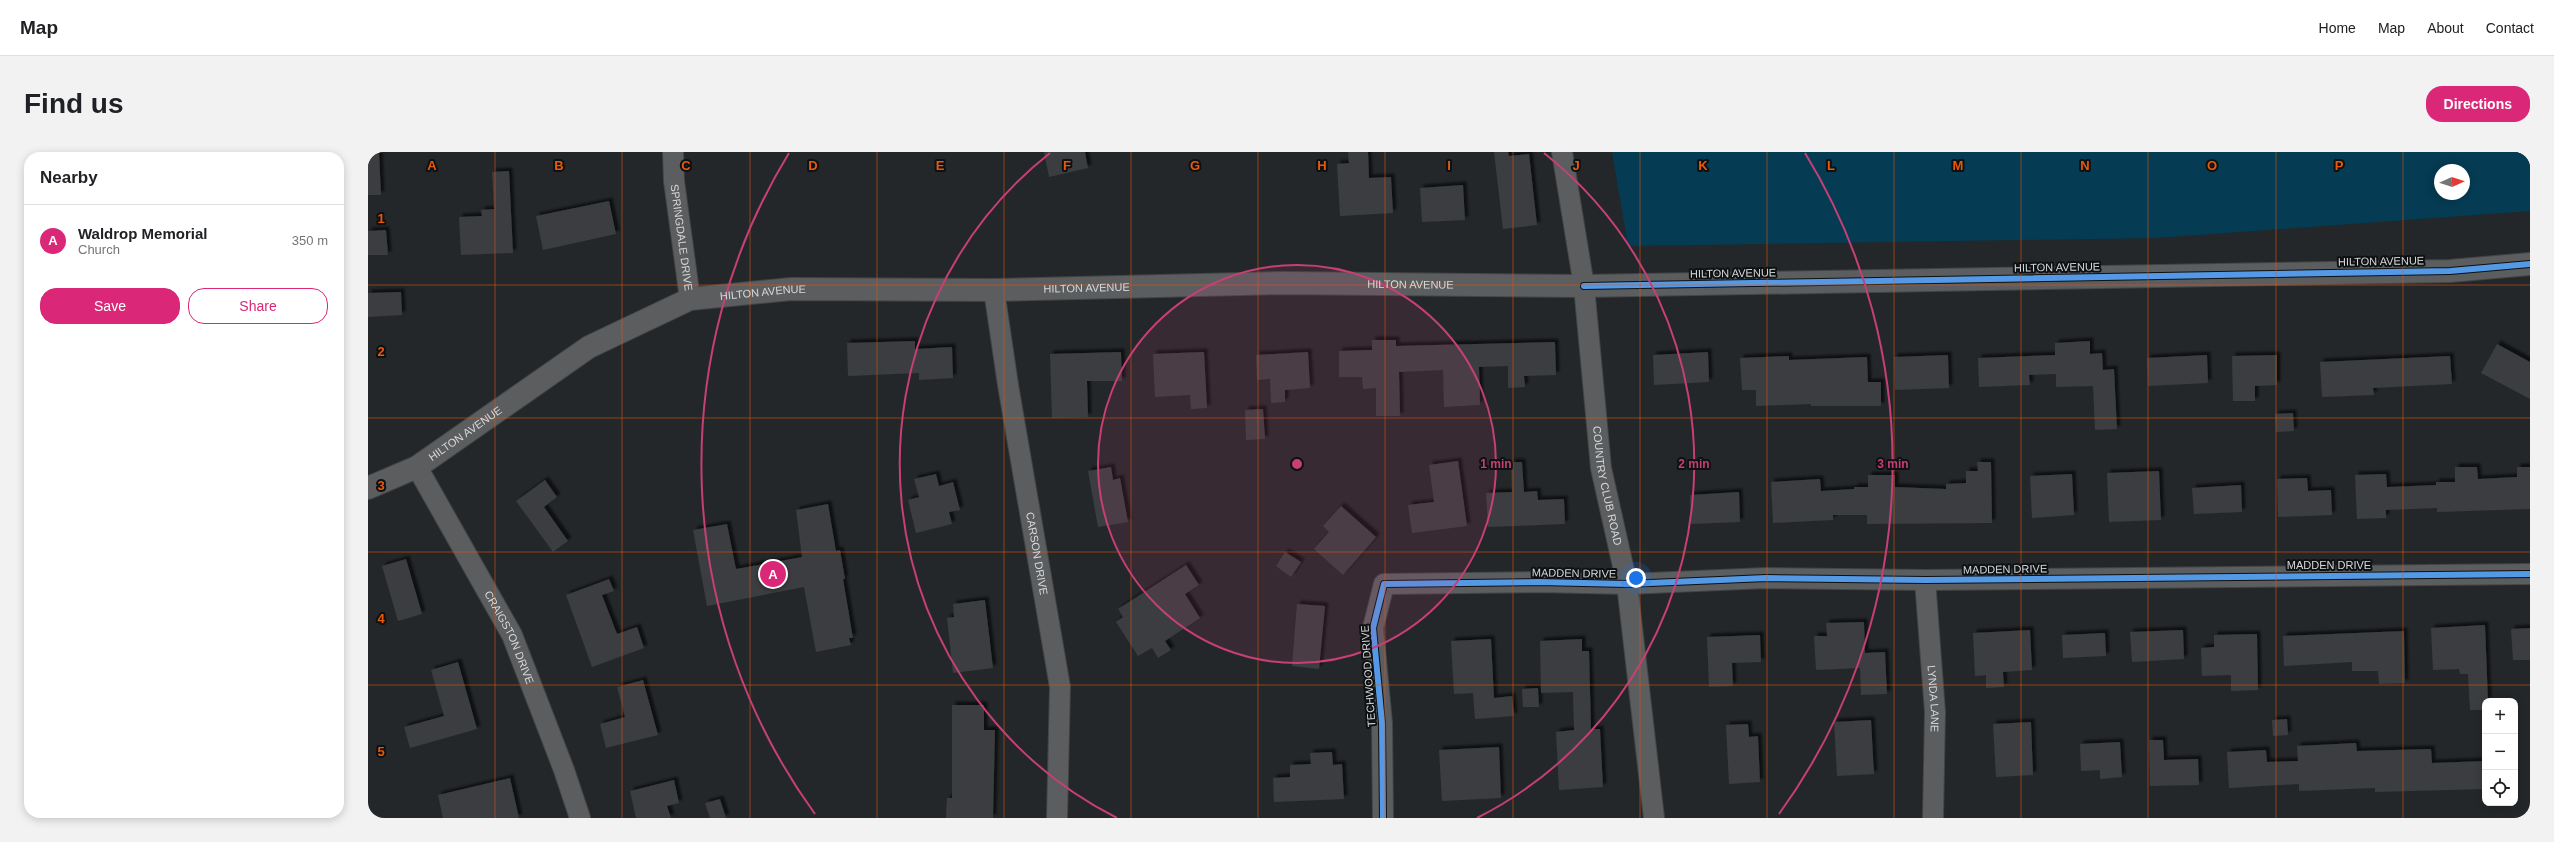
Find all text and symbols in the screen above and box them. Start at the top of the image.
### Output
text: Map [20,17,58,38]
text: Home [2319,20,2356,36]
text: Map [2378,20,2405,36]
text: About [2427,20,2464,36]
text: Contact [2486,20,2534,36]
button: Directions [2426,86,2530,122]
text: Find us [24,88,124,119]
text: A [427,158,437,173]
text: B [554,158,564,173]
text: C [681,158,691,173]
text: D [808,158,818,173]
text: E [936,158,945,173]
text: F [1063,158,1071,173]
text: G [1190,158,1200,173]
text: H [1317,158,1327,173]
text: I [1447,158,1451,173]
text: J [1572,158,1580,173]
text: K [1698,158,1708,173]
text: L [1827,158,1835,173]
text: M [1953,158,1963,173]
text: N [2080,158,2090,173]
text: O [2207,158,2217,173]
text: P [2335,158,2344,173]
north arrow [2434,164,2470,200]
text: Nearby [40,168,98,187]
street label: SPRINGDALE DRIVE [668,183,695,292]
text: 1 [377,211,385,226]
text: Waldrop Memorial [78,225,207,242]
text: A [48,233,58,248]
text: 350 m [292,233,328,248]
text: Church [78,242,120,257]
street label: HILTON AVENUE [2338,254,2424,268]
street label: HILTON AVENUE [2014,260,2100,274]
street label: HILTON AVENUE [1690,266,1776,280]
street label: HILTON AVENUE [1367,278,1454,291]
street label: HILTON AVENUE [1043,281,1130,295]
street label: HILTON AVENUE [719,283,806,302]
button: Save [40,288,180,324]
button: Share [188,288,328,324]
text: 2 [377,344,385,359]
street label: HILTON AVENUE [426,404,504,463]
street label: COUNTRY CLUB ROAD [1591,425,1624,547]
centre of rings [1290,457,1304,471]
text: 1 min [1480,457,1512,471]
text: 2 min [1678,457,1710,471]
text: 3 min [1877,457,1909,471]
text: 3 [377,478,385,493]
street label: CARSON DRIVE [1024,511,1050,596]
pin: A [760,559,786,589]
street label: MADDEN DRIVE [2287,559,2371,571]
street label: MADDEN DRIVE [1963,562,2047,576]
street label: MADDEN DRIVE [1532,566,1616,580]
your location [1626,568,1646,588]
street label: CRAIGSTON DRIVE [482,589,536,686]
text: 4 [377,611,385,626]
street label: TECHWOOD DRIVE [1358,625,1378,727]
street label: LYNDA LANE [1925,665,1941,732]
map controls [2482,698,2518,806]
button: + [2482,698,2518,734]
button: − [2482,734,2518,770]
text: 5 [377,744,385,759]
button: locate [2482,770,2518,806]

